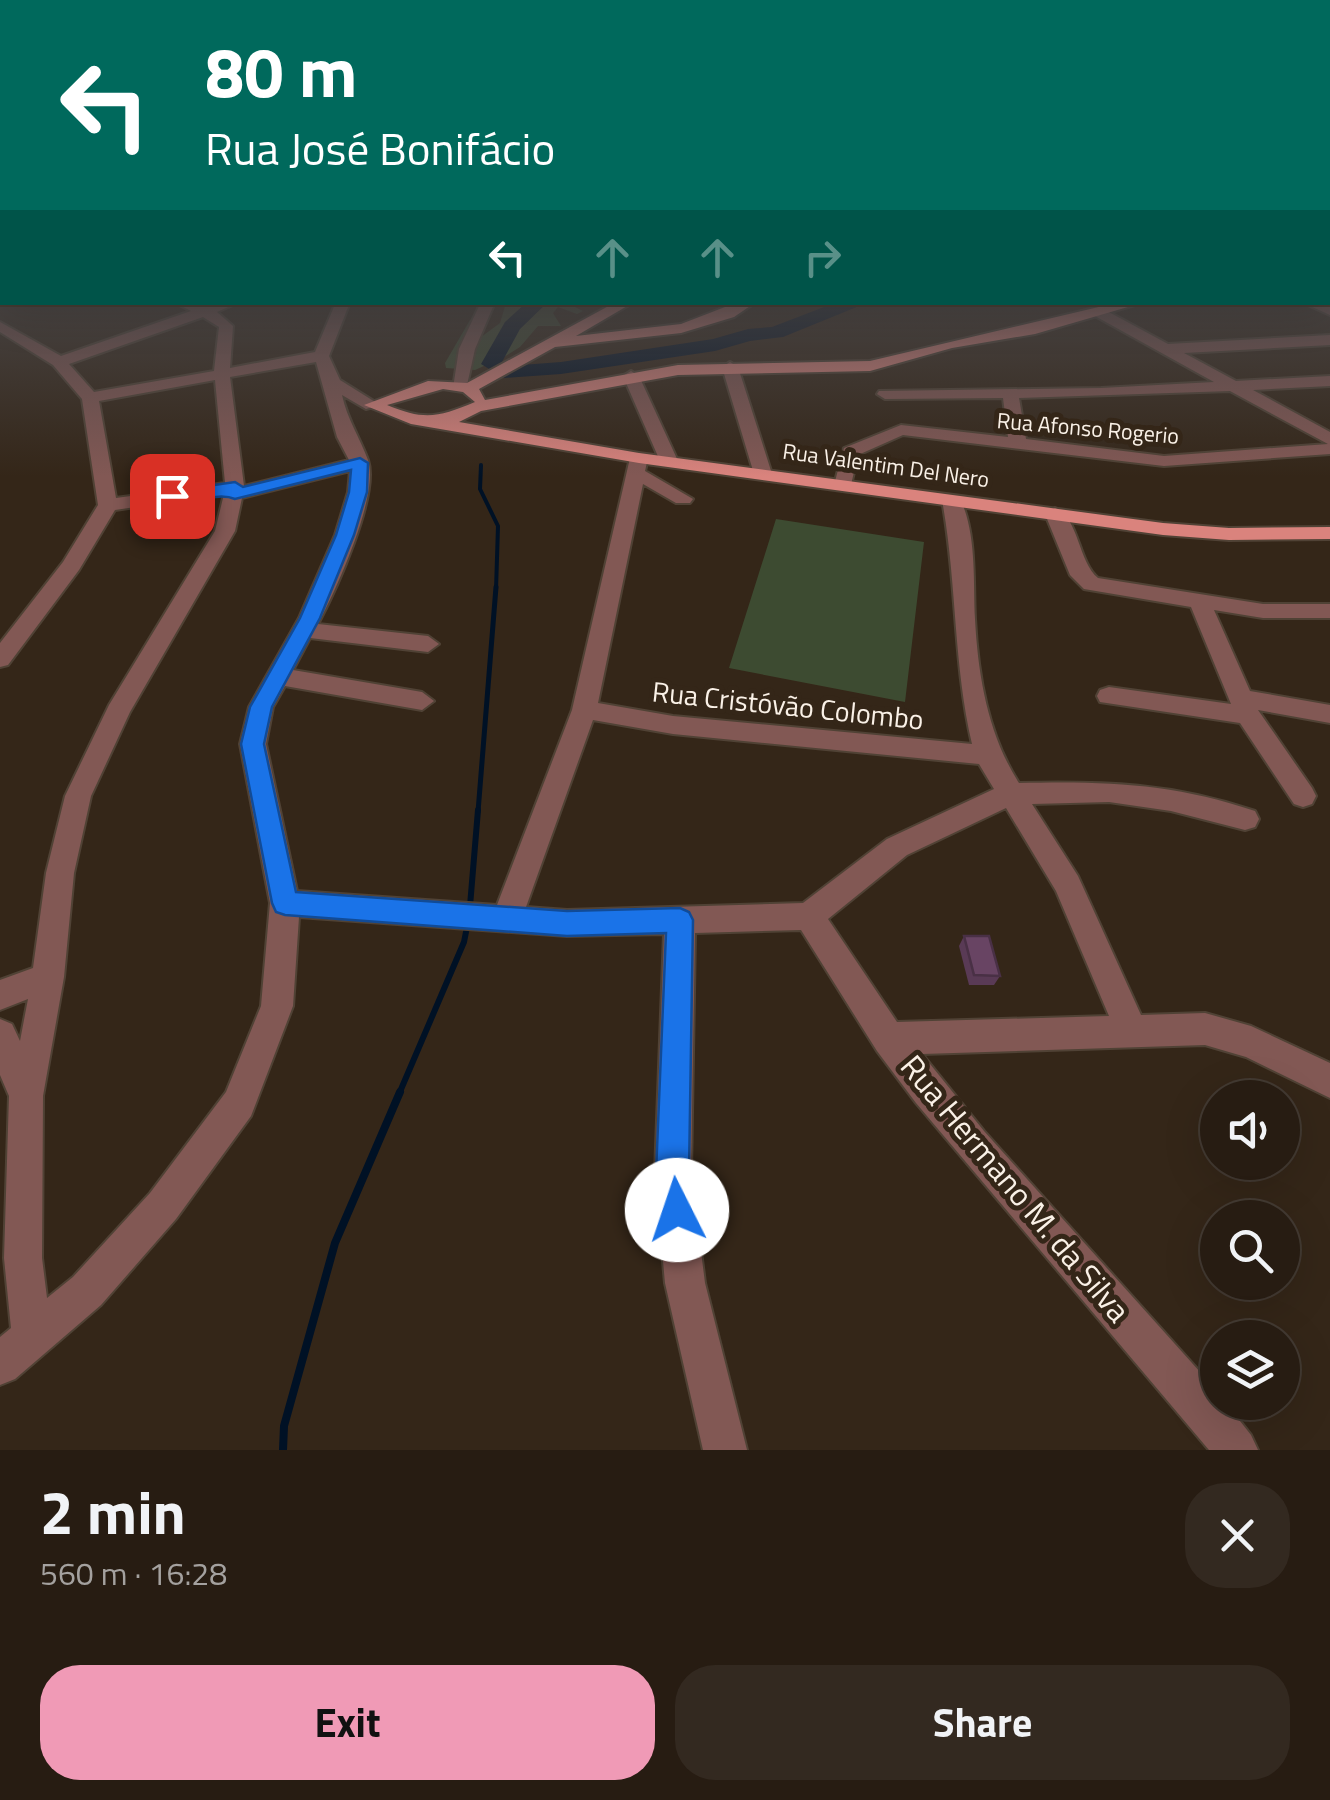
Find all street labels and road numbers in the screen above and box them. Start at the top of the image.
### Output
street label: Rua Afonso Rogerio [996,403,1180,453]
street label: Rua Valentim Del Nero [781,434,991,496]
street label: Rua Cristóvão Colombo [650,669,926,741]
street label: Rua Hermano M. da Silva [890,1044,1142,1332]

